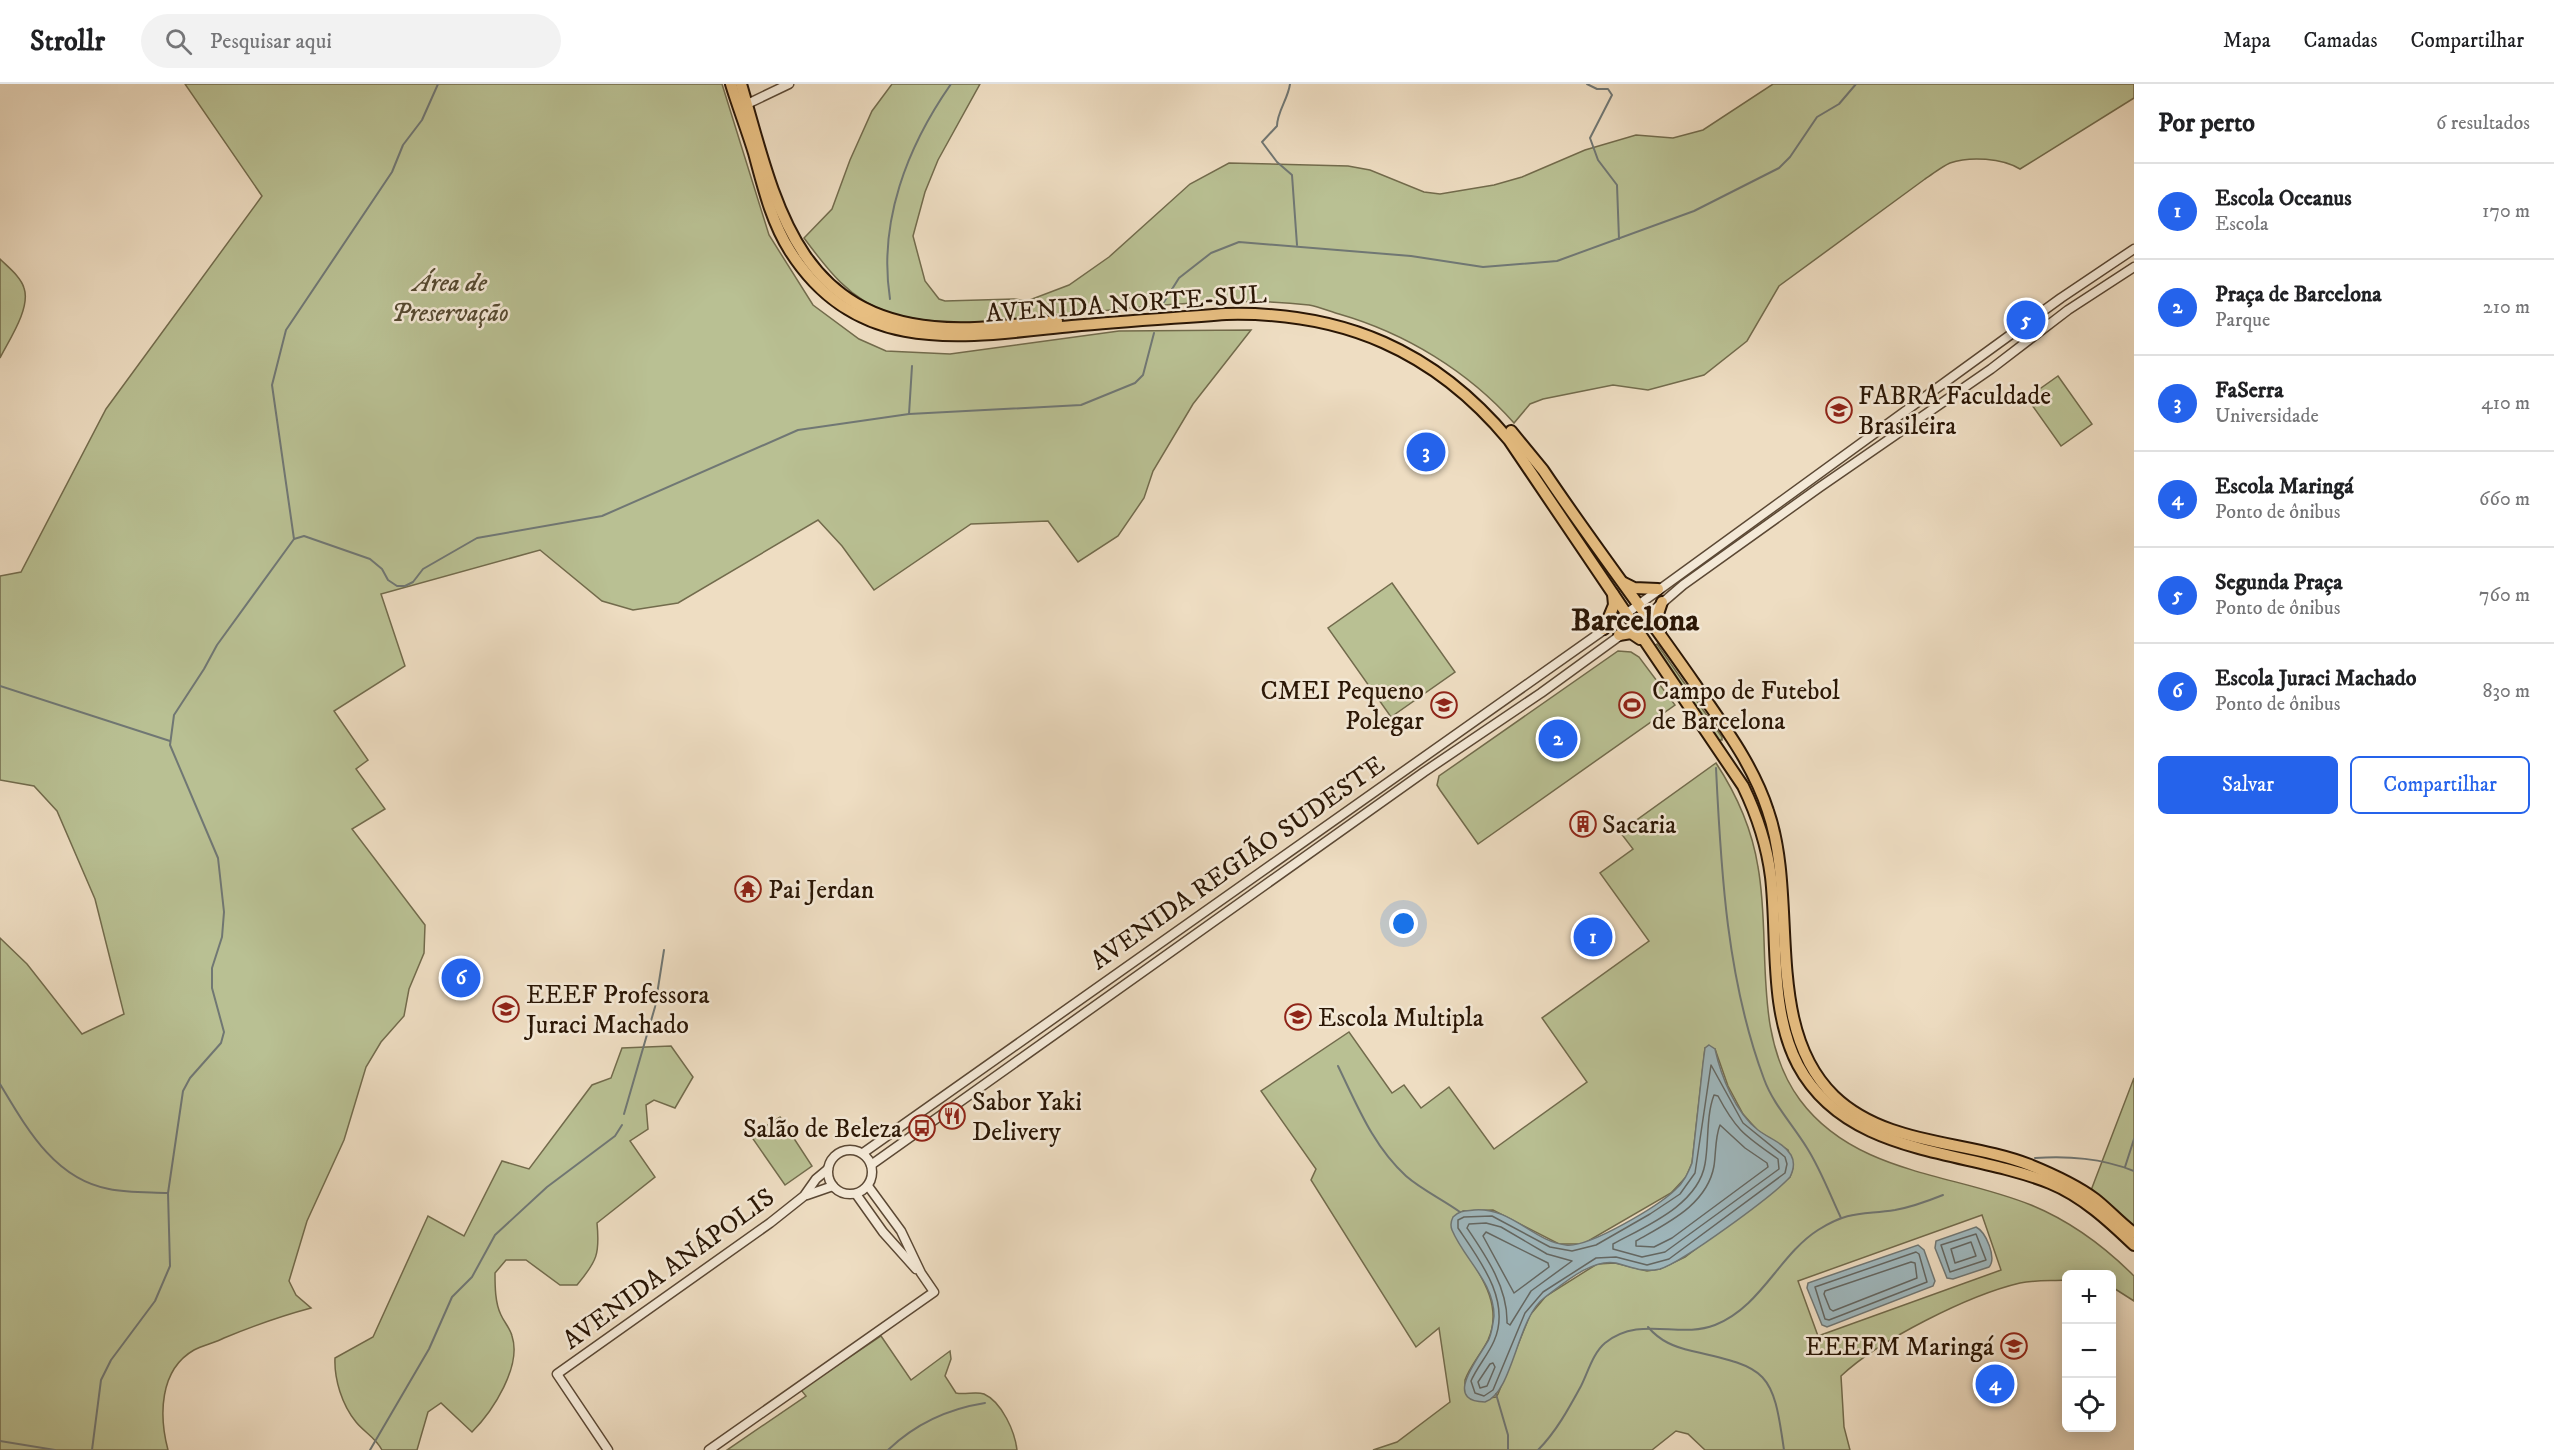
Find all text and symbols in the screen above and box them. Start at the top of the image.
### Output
search box [141,14,561,68]
text: Strollr [30,24,105,59]
icon: search [162,25,195,58]
text: Pesquisar aqui [210,28,332,55]
text: Mapa [2223,28,2271,54]
text: Camadas [2304,28,2378,54]
text: Compartilhar [2411,28,2524,54]
text: Por perto [2158,107,2255,140]
text: 6 resultados [2436,111,2530,136]
text: Escola Oceanus [2215,185,2352,212]
text: 1 [2174,199,2181,224]
text: 170 m [2482,199,2530,224]
text: Escola [2215,212,2269,237]
park label: Área de Preservação [391,267,509,330]
street label: AVENIDA NORTE-SUL [984,278,1268,331]
text: Praça de Barcelona [2215,281,2382,308]
text: 2 [2173,295,2182,320]
text: 210 m [2483,295,2530,320]
pin: 5 [2006,298,2046,342]
text: Parque [2215,308,2270,333]
text: FaSerra [2215,377,2284,404]
place label: FABRA Faculdade Brasileira [1858,380,2051,443]
text: 3 [2174,391,2181,416]
text: 410 m [2481,391,2530,416]
school or university icon: FABRA Faculdade Brasileira [1824,395,1854,425]
text: Universidade [2215,404,2319,429]
pin: 3 [1406,430,1446,475]
text: Escola Maringá [2215,473,2354,500]
text: 4 [2172,487,2183,512]
text: 660 m [2479,487,2530,512]
text: Ponto de ônibus [2215,500,2340,525]
text: Segunda Praça [2215,569,2343,596]
text: 5 [2173,583,2182,608]
text: 760 m [2479,583,2530,608]
text: Ponto de ônibus [2215,596,2340,621]
district label: Barcelona [1571,601,1699,641]
text: Escola Juraci Machado [2215,665,2417,692]
place label: CMEI Pequeno Polegar [1260,675,1424,738]
place label: Campo de Futebol de Barcelona [1652,675,1840,738]
text: 6 [2172,679,2183,704]
text: 830 m [2482,679,2530,704]
school or university icon: CMEI Pequeno Polegar [1429,690,1459,720]
sports icon: Campo de Futebol de Barcelona [1617,690,1647,720]
text: Ponto de ônibus [2215,692,2340,717]
pin: 2 [1538,716,1578,762]
street label: AVENIDA REGIÃO SUDESTE [1084,748,1391,978]
button: Salvar [2158,756,2338,814]
button: Compartilhar [2350,756,2530,814]
building icon: Sacaria [1568,809,1598,839]
place label: Sacaria [1602,809,1676,842]
temple icon: Pai Jerdan [733,874,763,904]
place label: Pai Jerdan [768,874,875,907]
your location [1389,909,1418,938]
pin: 1 [1574,914,1612,960]
pin: 6 [442,956,480,1000]
place label: EEEF Professora Juraci Machado [524,979,710,1042]
school or university icon: EEEF Professora Juraci Machado [491,994,521,1024]
school or university icon: Escola Multipla [1283,1002,1313,1032]
place label: Escola Multipla [1318,1002,1484,1035]
place label: Sabor Yaki Delivery [972,1086,1082,1149]
restaurant icon: Sabor Yaki Delivery [937,1101,967,1131]
place label: Salão de Beleza [743,1113,902,1146]
bus stop icon: Salão de Beleza [907,1113,937,1143]
street label: AVENIDA ANÁPOLIS [556,1180,781,1357]
map controls [2062,1270,2116,1432]
button: + [2062,1270,2116,1324]
button: − [2062,1324,2116,1378]
place label: EEEFM Maringá [1805,1331,1994,1364]
school or university icon: EEEFM Maringá [1999,1331,2029,1361]
pin: 4 [1976,1362,2014,1406]
button: locate [2062,1378,2116,1432]

